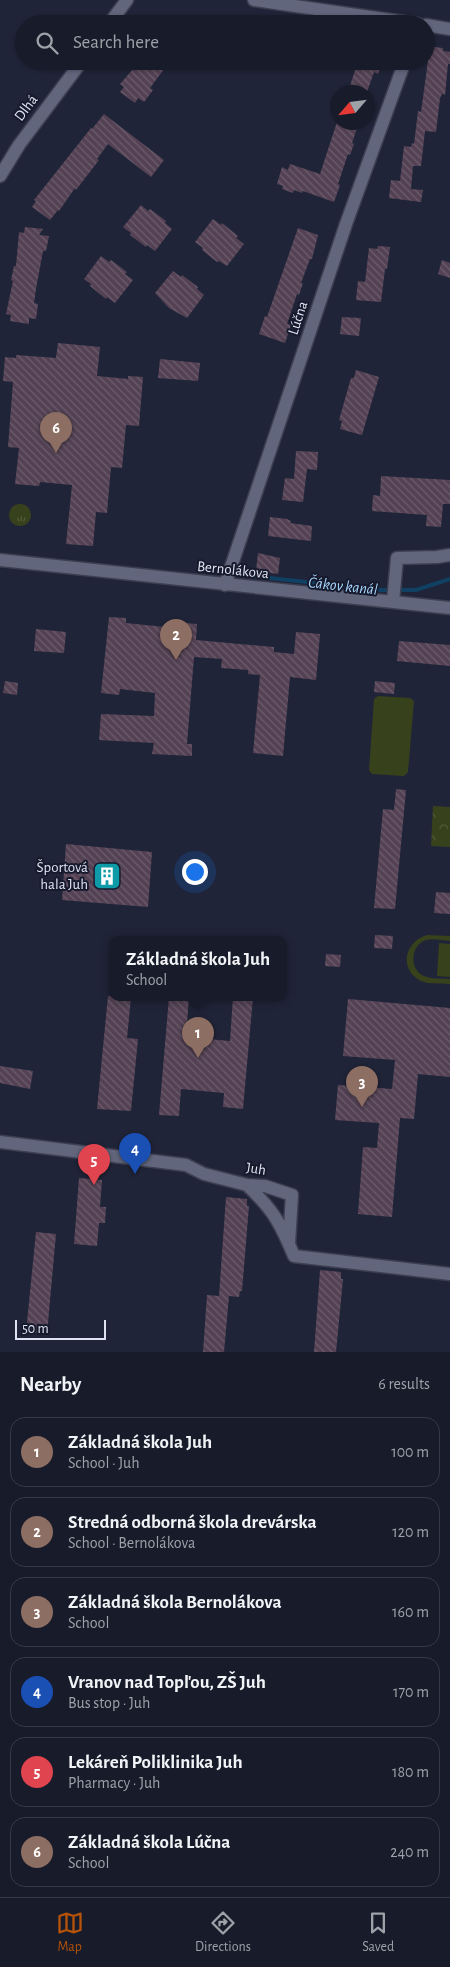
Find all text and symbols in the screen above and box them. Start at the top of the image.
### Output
search box [15,15,435,70]
icon: search [33,29,61,57]
text: Search here [73,33,159,52]
north arrow [330,85,375,130]
street label: Dlhá [12,92,40,124]
street label: Lúčna [286,299,310,337]
pin: 6 [40,412,72,453]
street label: Bernolákova [196,559,270,581]
water label: Čákov kanál [307,572,379,598]
pin: 2 [160,619,192,660]
place label: Športová hala Juh [36,859,88,892]
your location [182,859,208,885]
building icon: Športová hala Juh [92,861,122,891]
popup [109,936,287,1001]
text: Základná škola Juh [126,950,270,969]
text: School [126,972,167,988]
pin: 1 [182,1017,214,1058]
pin: 3 [346,1066,378,1107]
pin: 4 [119,1133,151,1174]
pin: 5 [78,1144,110,1185]
street label: Juh [245,1160,267,1178]
scale bar [15,1317,106,1340]
text: 50 m [22,1322,49,1336]
text: Nearby [20,1374,81,1395]
text: 6 results [378,1376,430,1392]
text: Základná škola Juh [68,1433,212,1452]
text: 1 [34,1444,40,1460]
text: 100 m [391,1444,429,1460]
text: School · Juh [68,1455,140,1471]
text: Stredná odborná škola drevárska [68,1513,317,1532]
text: 2 [33,1524,41,1540]
text: 120 m [392,1524,429,1540]
text: School · Bernolákova [68,1535,195,1551]
text: Základná škola Bernolákova [68,1593,282,1612]
text: 3 [34,1604,40,1620]
text: 160 m [392,1604,429,1620]
text: School [68,1615,109,1631]
text: Vranov nad Topľou, ZŠ Juh [68,1673,266,1692]
text: 4 [33,1684,41,1700]
text: 170 m [393,1684,429,1700]
text: Bus stop · Juh [68,1695,150,1711]
text: Lekáreň Poliklinika Juh [68,1753,243,1772]
text: 5 [34,1764,40,1780]
text: 180 m [392,1764,429,1780]
text: Pharmacy · Juh [68,1775,160,1791]
text: Základná škola Lúčna [68,1833,230,1852]
text: 6 [33,1844,41,1860]
text: 240 m [390,1844,429,1860]
text: School [68,1855,109,1871]
tab: Map [56,1909,84,1956]
tab: Directions [195,1909,251,1956]
tab: Saved [362,1909,394,1956]

